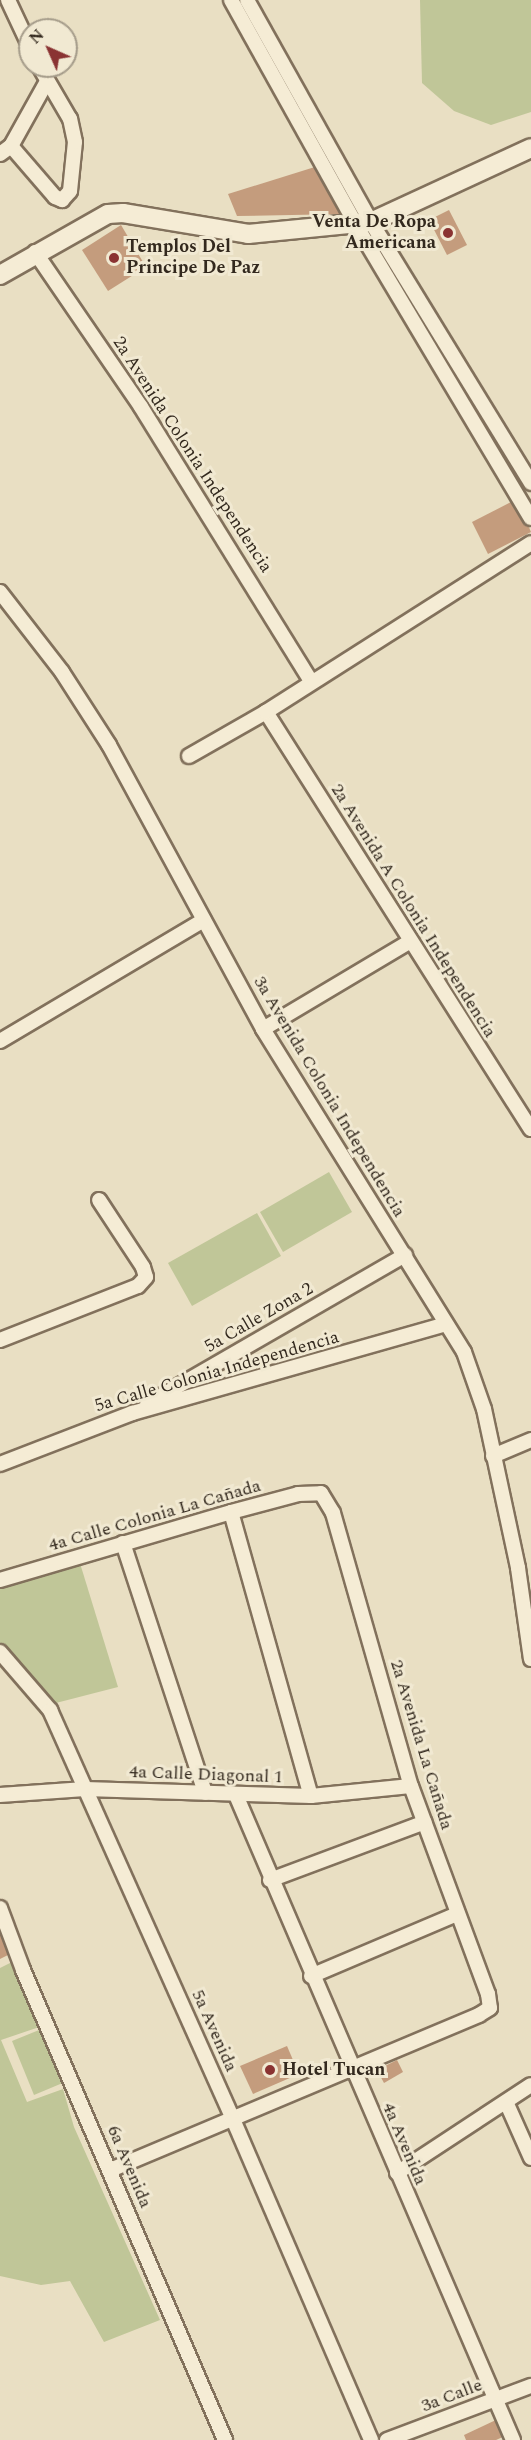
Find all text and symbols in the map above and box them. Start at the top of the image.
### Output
north arrow [18,18,78,78]
text: N [24,24,50,50]
place label: Venta De Ropa Americana [312,212,436,254]
marker: Venta De Ropa Americana [441,226,455,240]
place label: Templos Del Principe De Paz [126,237,260,280]
marker: Templos Del Principe De Paz [107,251,121,265]
street label: 2a Avenida Colonia Independencia [108,333,276,577]
street label: 2a Avenida A Colonia Independencia [326,780,500,1042]
street label: 3a Avenida Colonia Independencia [248,973,410,1221]
street label: 5a Calle Zona 2 [201,1278,317,1358]
street label: 5a Calle Colonia Independencia [92,1327,342,1417]
street label: 4a Calle Colonia La Cañada [46,1475,264,1557]
street label: 2a Avenida La Cañada [385,1657,457,1833]
street label: 4a Calle Diagonal 1 [129,1762,283,1788]
street label: 5a Avenida [186,1987,242,2075]
place label: Hotel Tucan [282,2059,385,2081]
marker: Hotel Tucan [263,2063,277,2077]
street label: 4a Avenida [377,2100,431,2188]
street label: 6a Avenida [102,2123,156,2211]
street label: 3a Calle [419,2375,485,2417]

